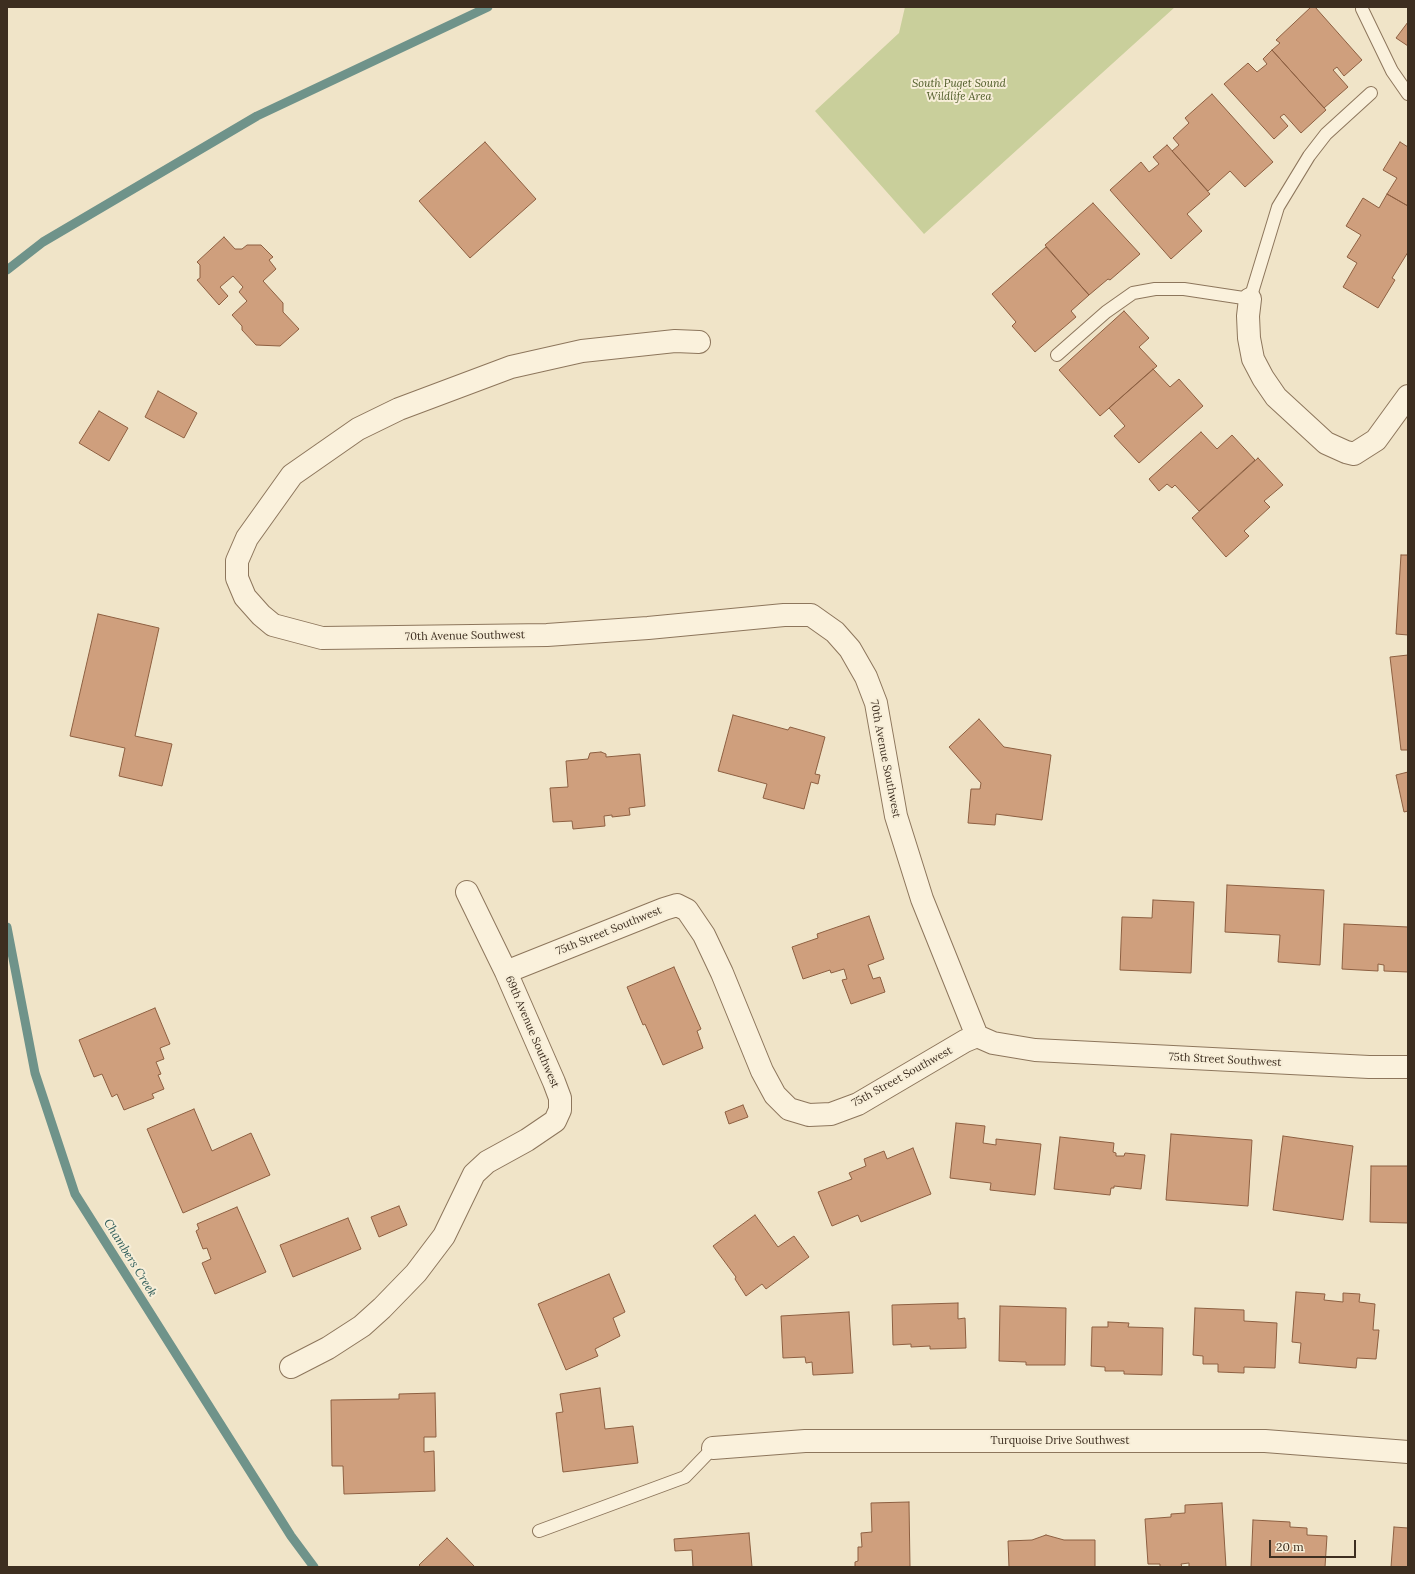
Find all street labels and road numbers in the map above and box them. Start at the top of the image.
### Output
street label: 70th Avenue Southwest [405,628,525,644]
street label: 70th Avenue Southwest [867,699,903,819]
street label: 75th Street Southwest [554,904,664,958]
street label: 69th Avenue Southwest [502,974,562,1090]
street label: 75th Street Southwest [849,1044,955,1110]
street label: 75th Street Southwest [1168,1050,1282,1070]
street label: Turquoise Drive Southwest [991,1434,1129,1448]

